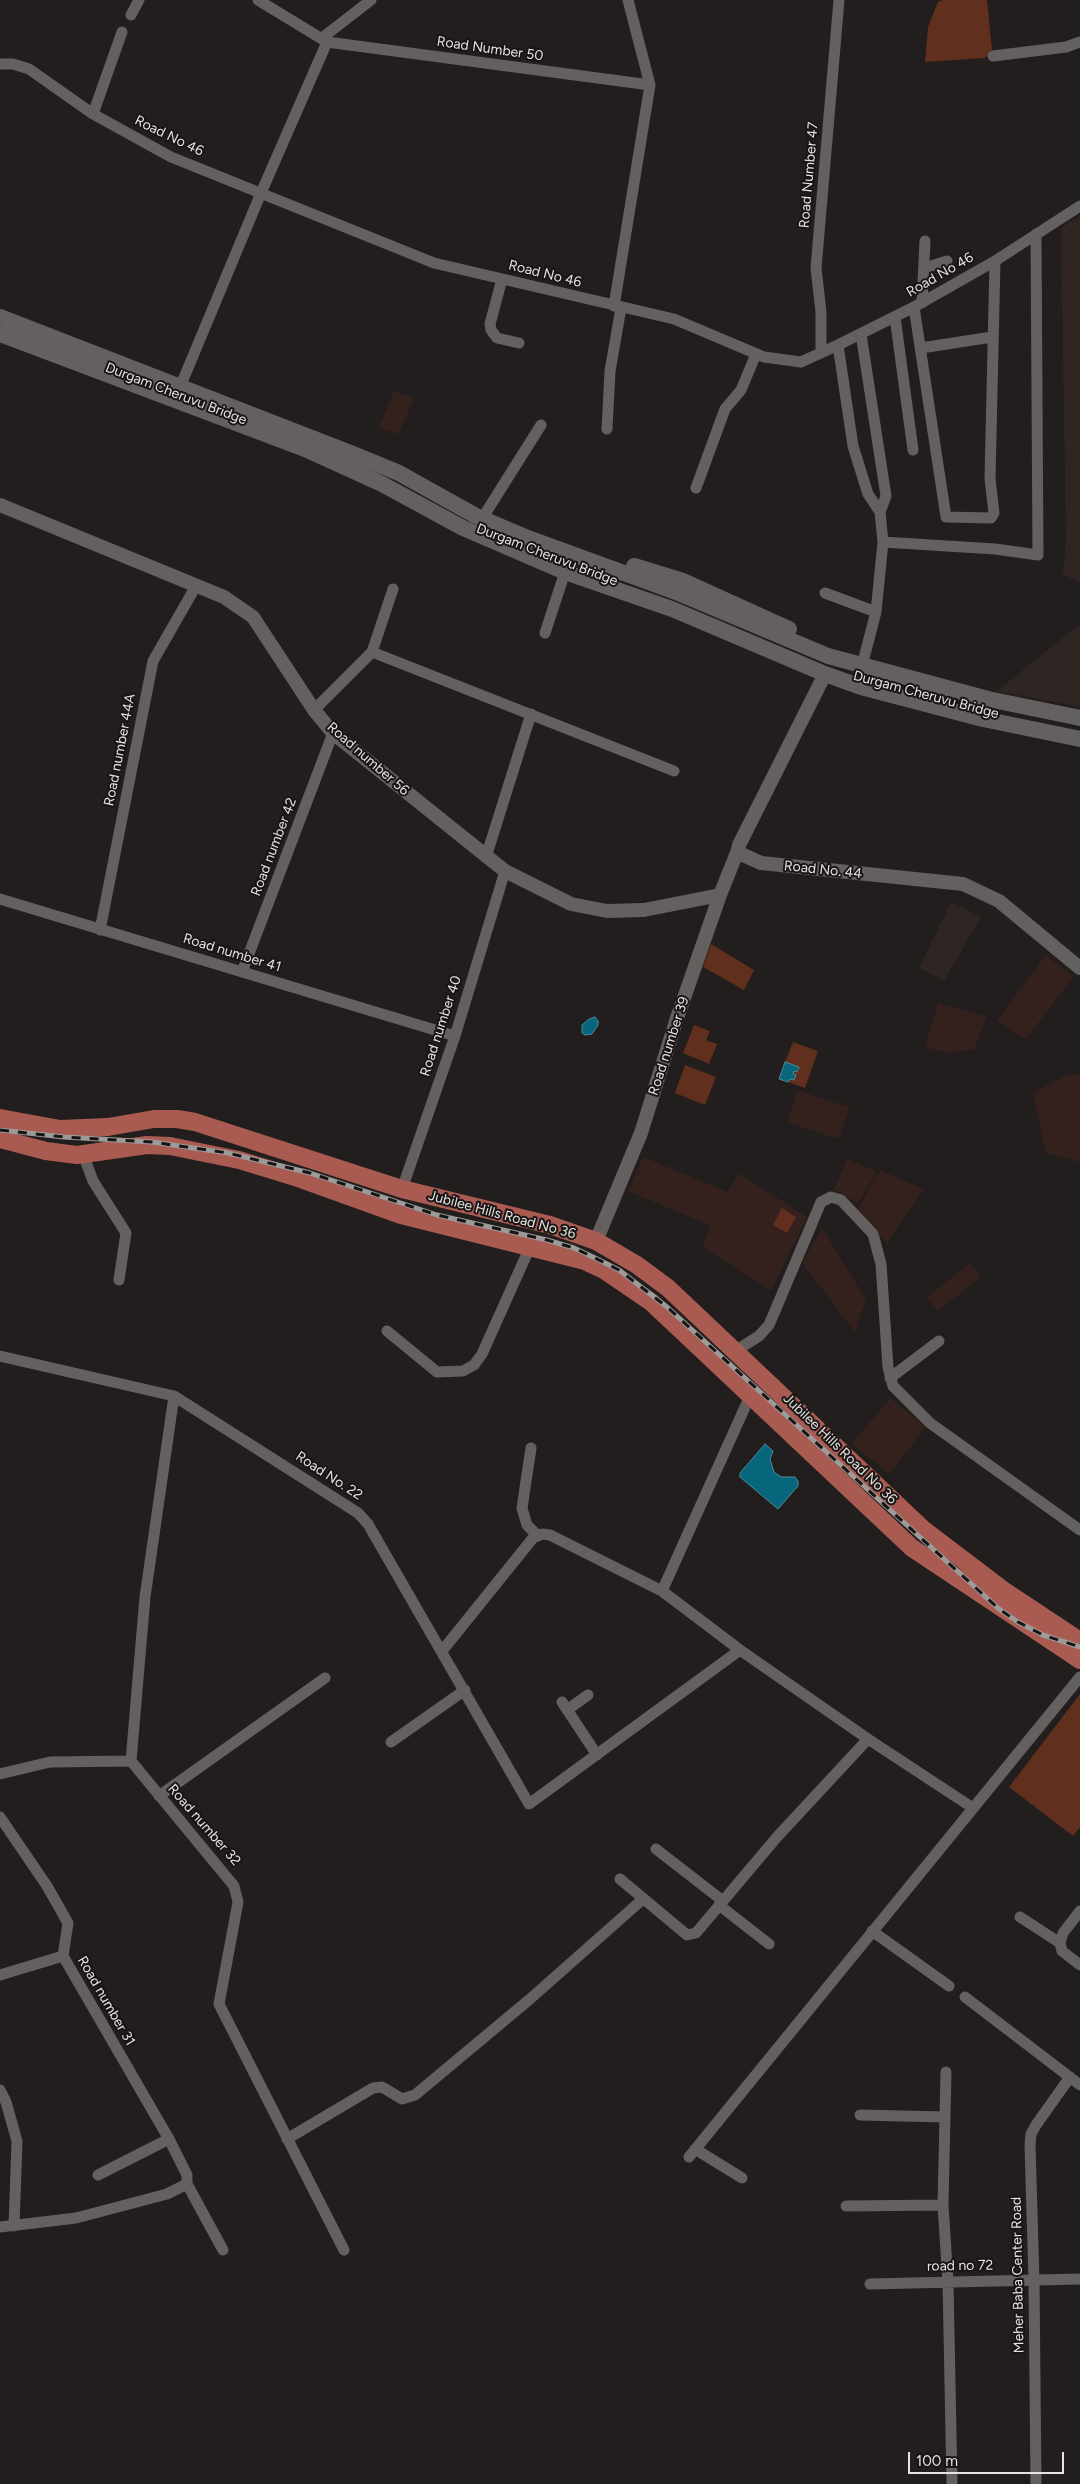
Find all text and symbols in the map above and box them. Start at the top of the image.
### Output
street label: Road Number 50 [436,33,544,65]
street label: Road No 46 [132,112,206,160]
street label: Road Number 47 [796,121,822,229]
street label: Road No 46 [903,249,977,301]
street label: Road No 46 [507,257,583,291]
street label: Durgam Cheruvu Bridge [103,359,249,429]
street label: Durgam Cheruvu Bridge [474,520,620,590]
street label: Durgam Cheruvu Bridge [851,667,1001,723]
street label: Road number 44A [101,692,139,808]
street label: Road number 56 [324,719,412,799]
street label: Road number 42 [248,796,300,898]
street label: Road No. 44 [783,858,863,882]
street label: Road number 41 [181,930,283,976]
street label: Road number 40 [417,974,465,1078]
street label: Road number 39 [645,995,693,1097]
street label: Jubilee Hills Road No 36 [426,1187,578,1243]
street label: Jubilee Hills Road No 36 [780,1390,900,1508]
street label: Road No. 22 [292,1448,366,1504]
street label: Road number 32 [164,1781,244,1869]
street label: Road number 31 [74,1953,138,2049]
street label: Meher Baba Center Road [1008,2197,1028,2353]
street label: road no 72 [927,2257,993,2275]
scale bar [910,2442,1066,2474]
text: 100 m [916,2452,958,2470]

